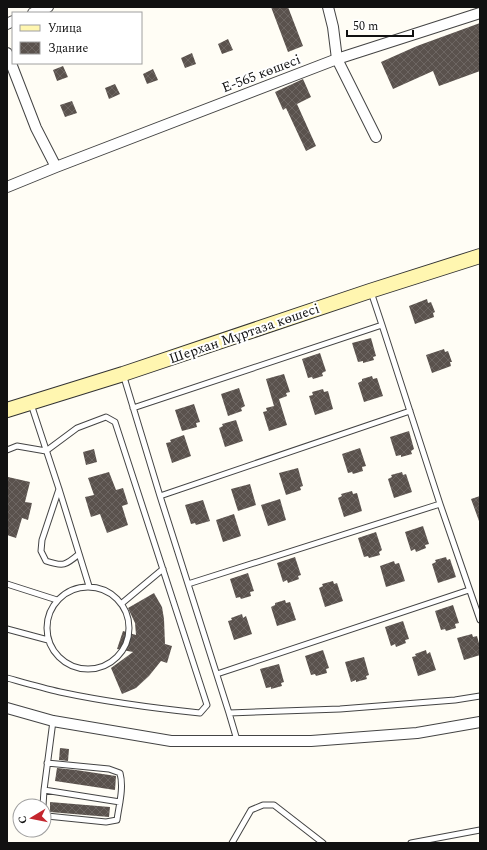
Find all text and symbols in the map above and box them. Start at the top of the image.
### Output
legend [12,12,142,64]
scale bar [347,12,413,38]
text: 50 m [353,17,378,36]
text: Улица [48,19,82,38]
text: Здание [48,39,88,58]
street label: Е-565 көшесі [219,49,304,98]
street label: Шерхан Мұртаза көшесі [166,298,322,369]
north arrow [12,798,52,838]
text: С [14,814,32,825]

